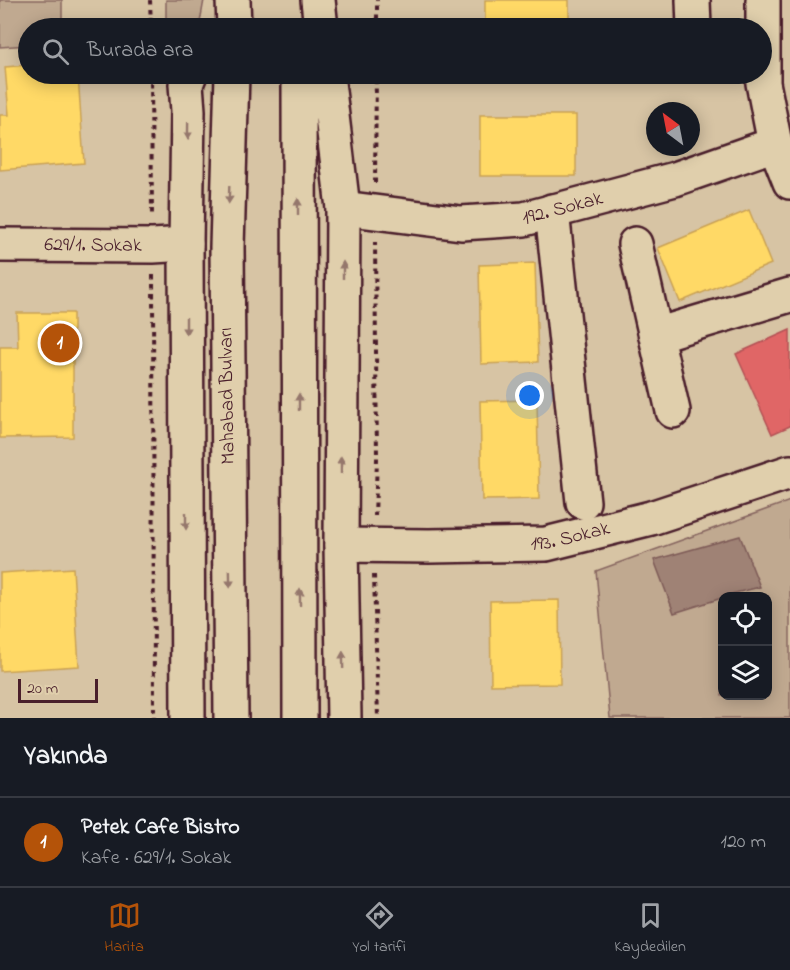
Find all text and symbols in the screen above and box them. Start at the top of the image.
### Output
search box [18,18,772,84]
icon: search [39,35,72,68]
text: Burada ara [87,35,193,67]
north arrow [646,102,700,156]
one-way arrow [183,122,193,141]
street label: 192. Sokak [519,184,606,233]
one-way arrow [224,185,233,204]
one-way arrow [293,197,303,216]
street label: 629/1. Sokak [44,231,142,260]
one-way arrow [338,260,348,279]
one-way arrow [181,317,191,336]
pin: 1 [40,320,80,366]
street label: Mahabad Bulvarı [212,327,244,465]
your location [515,381,544,410]
one-way arrow [294,392,304,411]
one-way arrow [336,455,346,474]
one-way arrow [181,512,191,531]
street label: 193. Sokak [530,514,613,559]
one-way arrow [225,569,235,588]
one-way arrow [295,587,305,606]
map controls [718,592,772,700]
button: locate [718,592,772,646]
button: layers [718,646,772,700]
one-way arrow [338,650,348,669]
scale bar [18,676,98,704]
text: 20 m [27,677,58,701]
text: Yakında [24,738,108,776]
text: Petek Cafe Bistro [81,812,240,844]
text: 1 [40,828,47,857]
text: 120 m [721,828,766,857]
text: Kafe · 629/1. Sokak [81,844,231,873]
tab: Harita [104,899,144,959]
tab: Yol tarifi [352,899,406,959]
tab: Kaydedilen [614,899,686,959]

